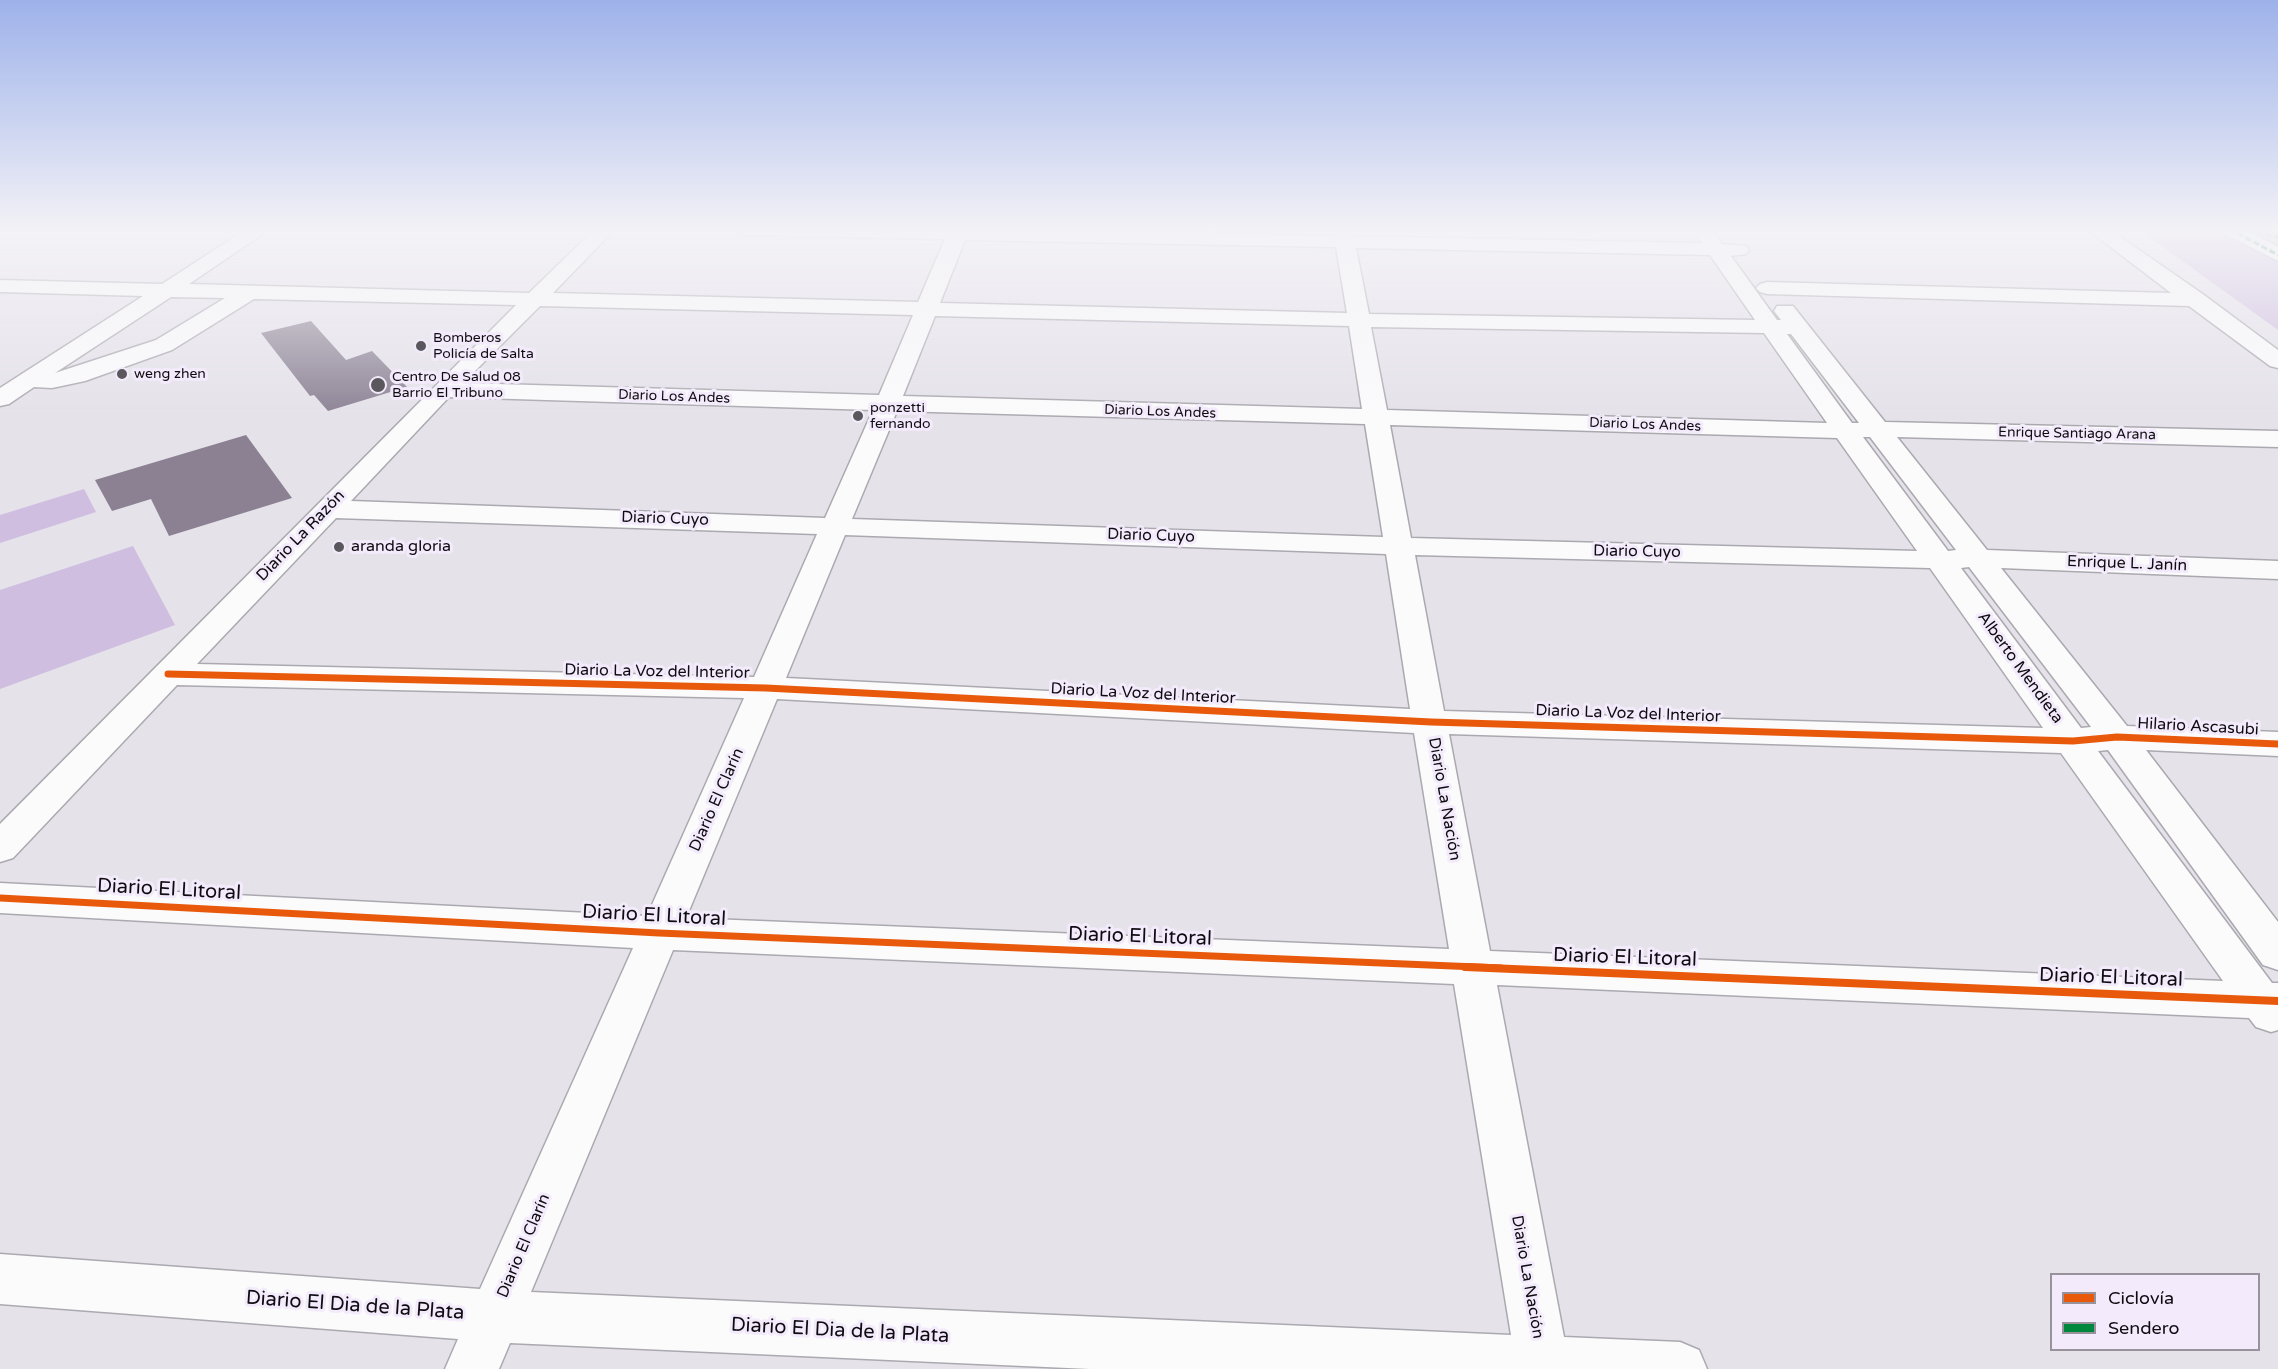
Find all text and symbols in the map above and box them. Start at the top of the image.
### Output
place label: Bomberos Policía de Salta [433,330,534,362]
marker: Bomberos Policía de Salta [414,339,428,353]
place label: weng zhen [134,366,206,382]
marker: weng zhen [115,367,129,381]
place label: Centro De Salud 08 Barrio El Tribuno [392,369,521,402]
marker: Centro De Salud 08 Barrio El Tribuno [369,376,387,394]
street label: Diario Los Andes [618,387,730,407]
place label: ponzetti fernando [870,400,930,432]
street label: Diario Los Andes [1104,402,1216,422]
marker: ponzetti fernando [851,409,865,423]
street label: Diario Los Andes [1589,415,1701,435]
street label: Enrique Santiago Arana [1998,424,2156,444]
street label: Diario La Razón [253,487,349,585]
street label: Diario Cuyo [621,508,709,530]
street label: Diario Cuyo [1107,525,1195,547]
place label: aranda gloria [351,537,451,557]
marker: aranda gloria [332,540,346,554]
street label: Diario Cuyo [1593,542,1681,562]
street label: Enrique L. Janín [2066,552,2188,576]
street label: Alberto Mendieta [1973,608,2067,728]
street label: Diario La Voz del Interior [564,661,750,683]
street label: Diario La Voz del Interior [1050,680,1236,708]
street label: Diario La Voz del Interior [1535,701,1721,727]
street label: Hilario Ascasubi [2137,714,2259,740]
street label: Diario La Nación [1424,736,1464,862]
street label: Diario El Clarín [686,745,748,855]
street label: Diario El Litoral [96,874,242,906]
street label: Diario El Litoral [581,900,727,932]
street label: Diario El Litoral [1068,922,1212,952]
street label: Diario El Litoral [1553,943,1697,973]
street label: Diario El Litoral [2039,963,2183,993]
street label: Diario El Clarín [493,1191,555,1301]
street label: Diario La Nación [1507,1214,1547,1340]
legend [2050,1273,2260,1351]
street label: Diario El Dia de la Plata [245,1286,465,1326]
text: Ciclovía [2108,1287,2174,1309]
street label: Diario El Dia de la Plata [730,1313,950,1349]
text: Sendero [2108,1317,2179,1339]

